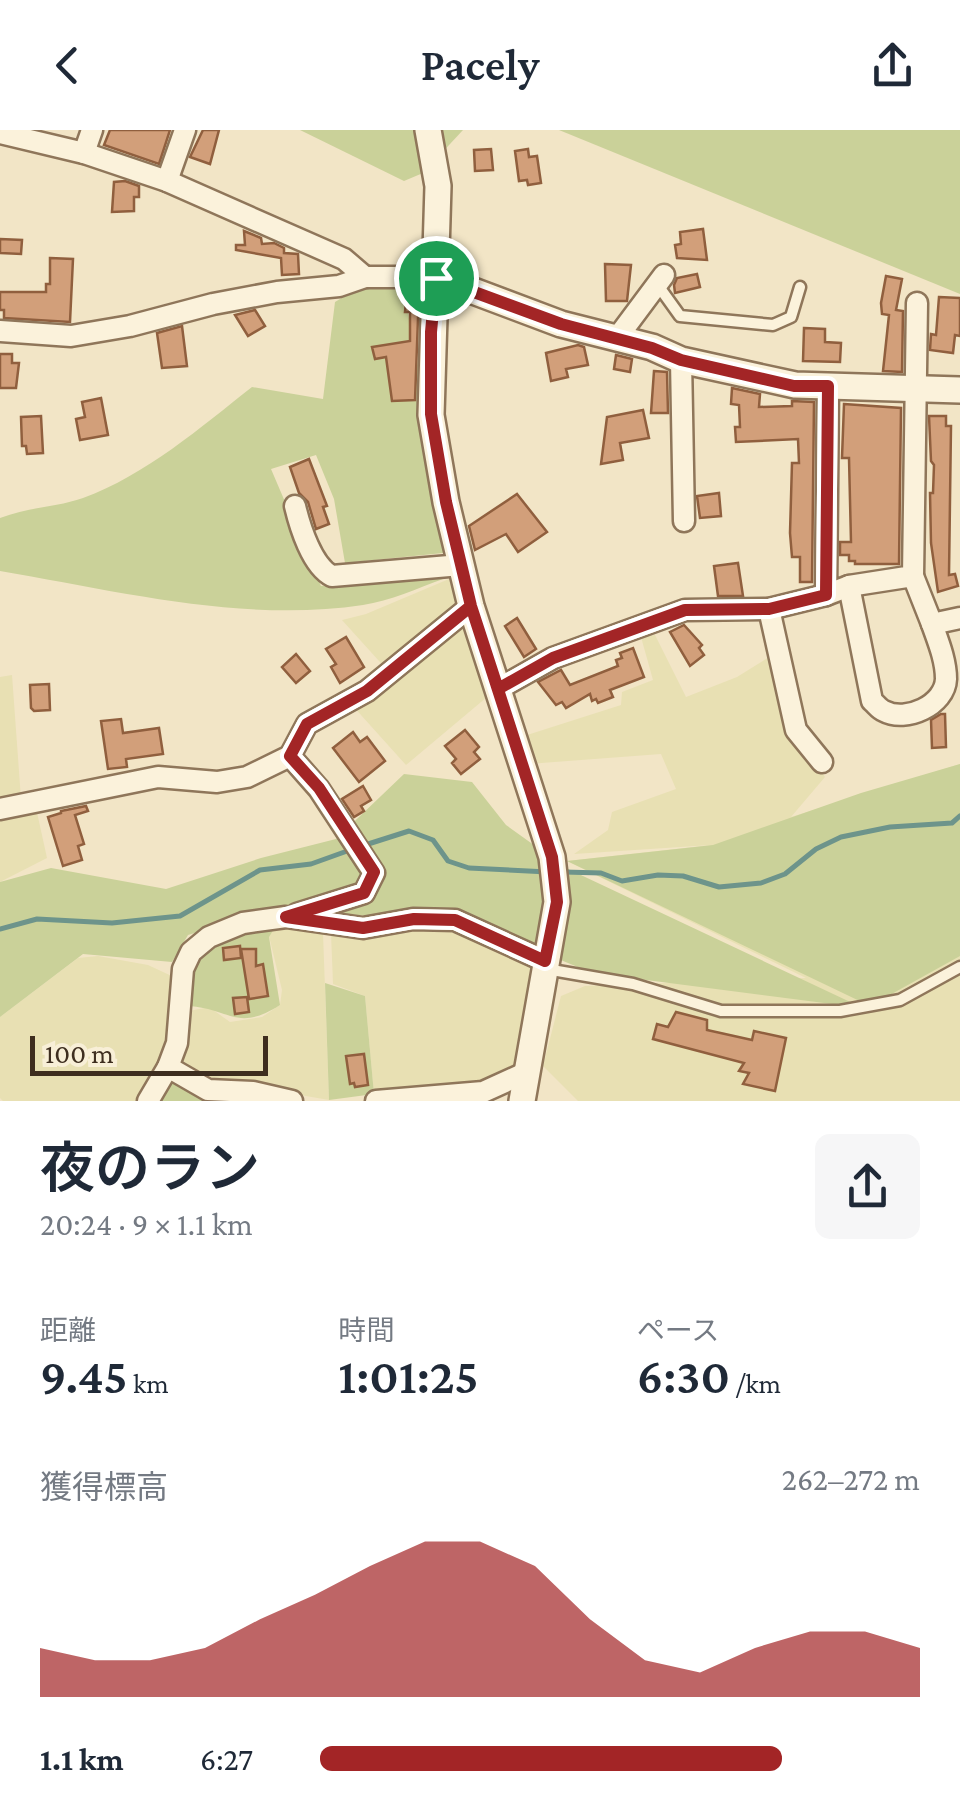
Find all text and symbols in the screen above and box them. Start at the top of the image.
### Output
icon: back [40,38,95,93]
icon: share [865,38,920,93]
text: Pacely [421,40,539,90]
pin [394,236,479,321]
icon: arrive [409,251,464,306]
scale bar [30,1031,268,1076]
text: 100 m [45,1038,114,1069]
button: share [815,1134,920,1239]
text: 夜のラン [40,1138,260,1199]
text: 20:24 · 9 × 1.1 km [40,1206,253,1242]
text: 距離 [40,1315,96,1346]
text: 時間 [338,1315,394,1346]
text: ペース [637,1315,719,1346]
text: 9.45 [40,1348,128,1404]
text: 1:01:25 [338,1348,479,1404]
text: 6:30 [637,1348,730,1404]
text: km [128,1368,169,1399]
text: /km [730,1368,781,1399]
text: 262–272 m [782,1461,920,1497]
text: 獲得標高 [40,1469,168,1505]
text: 1.1 km [40,1741,123,1777]
text: 6:27 [200,1741,253,1777]

